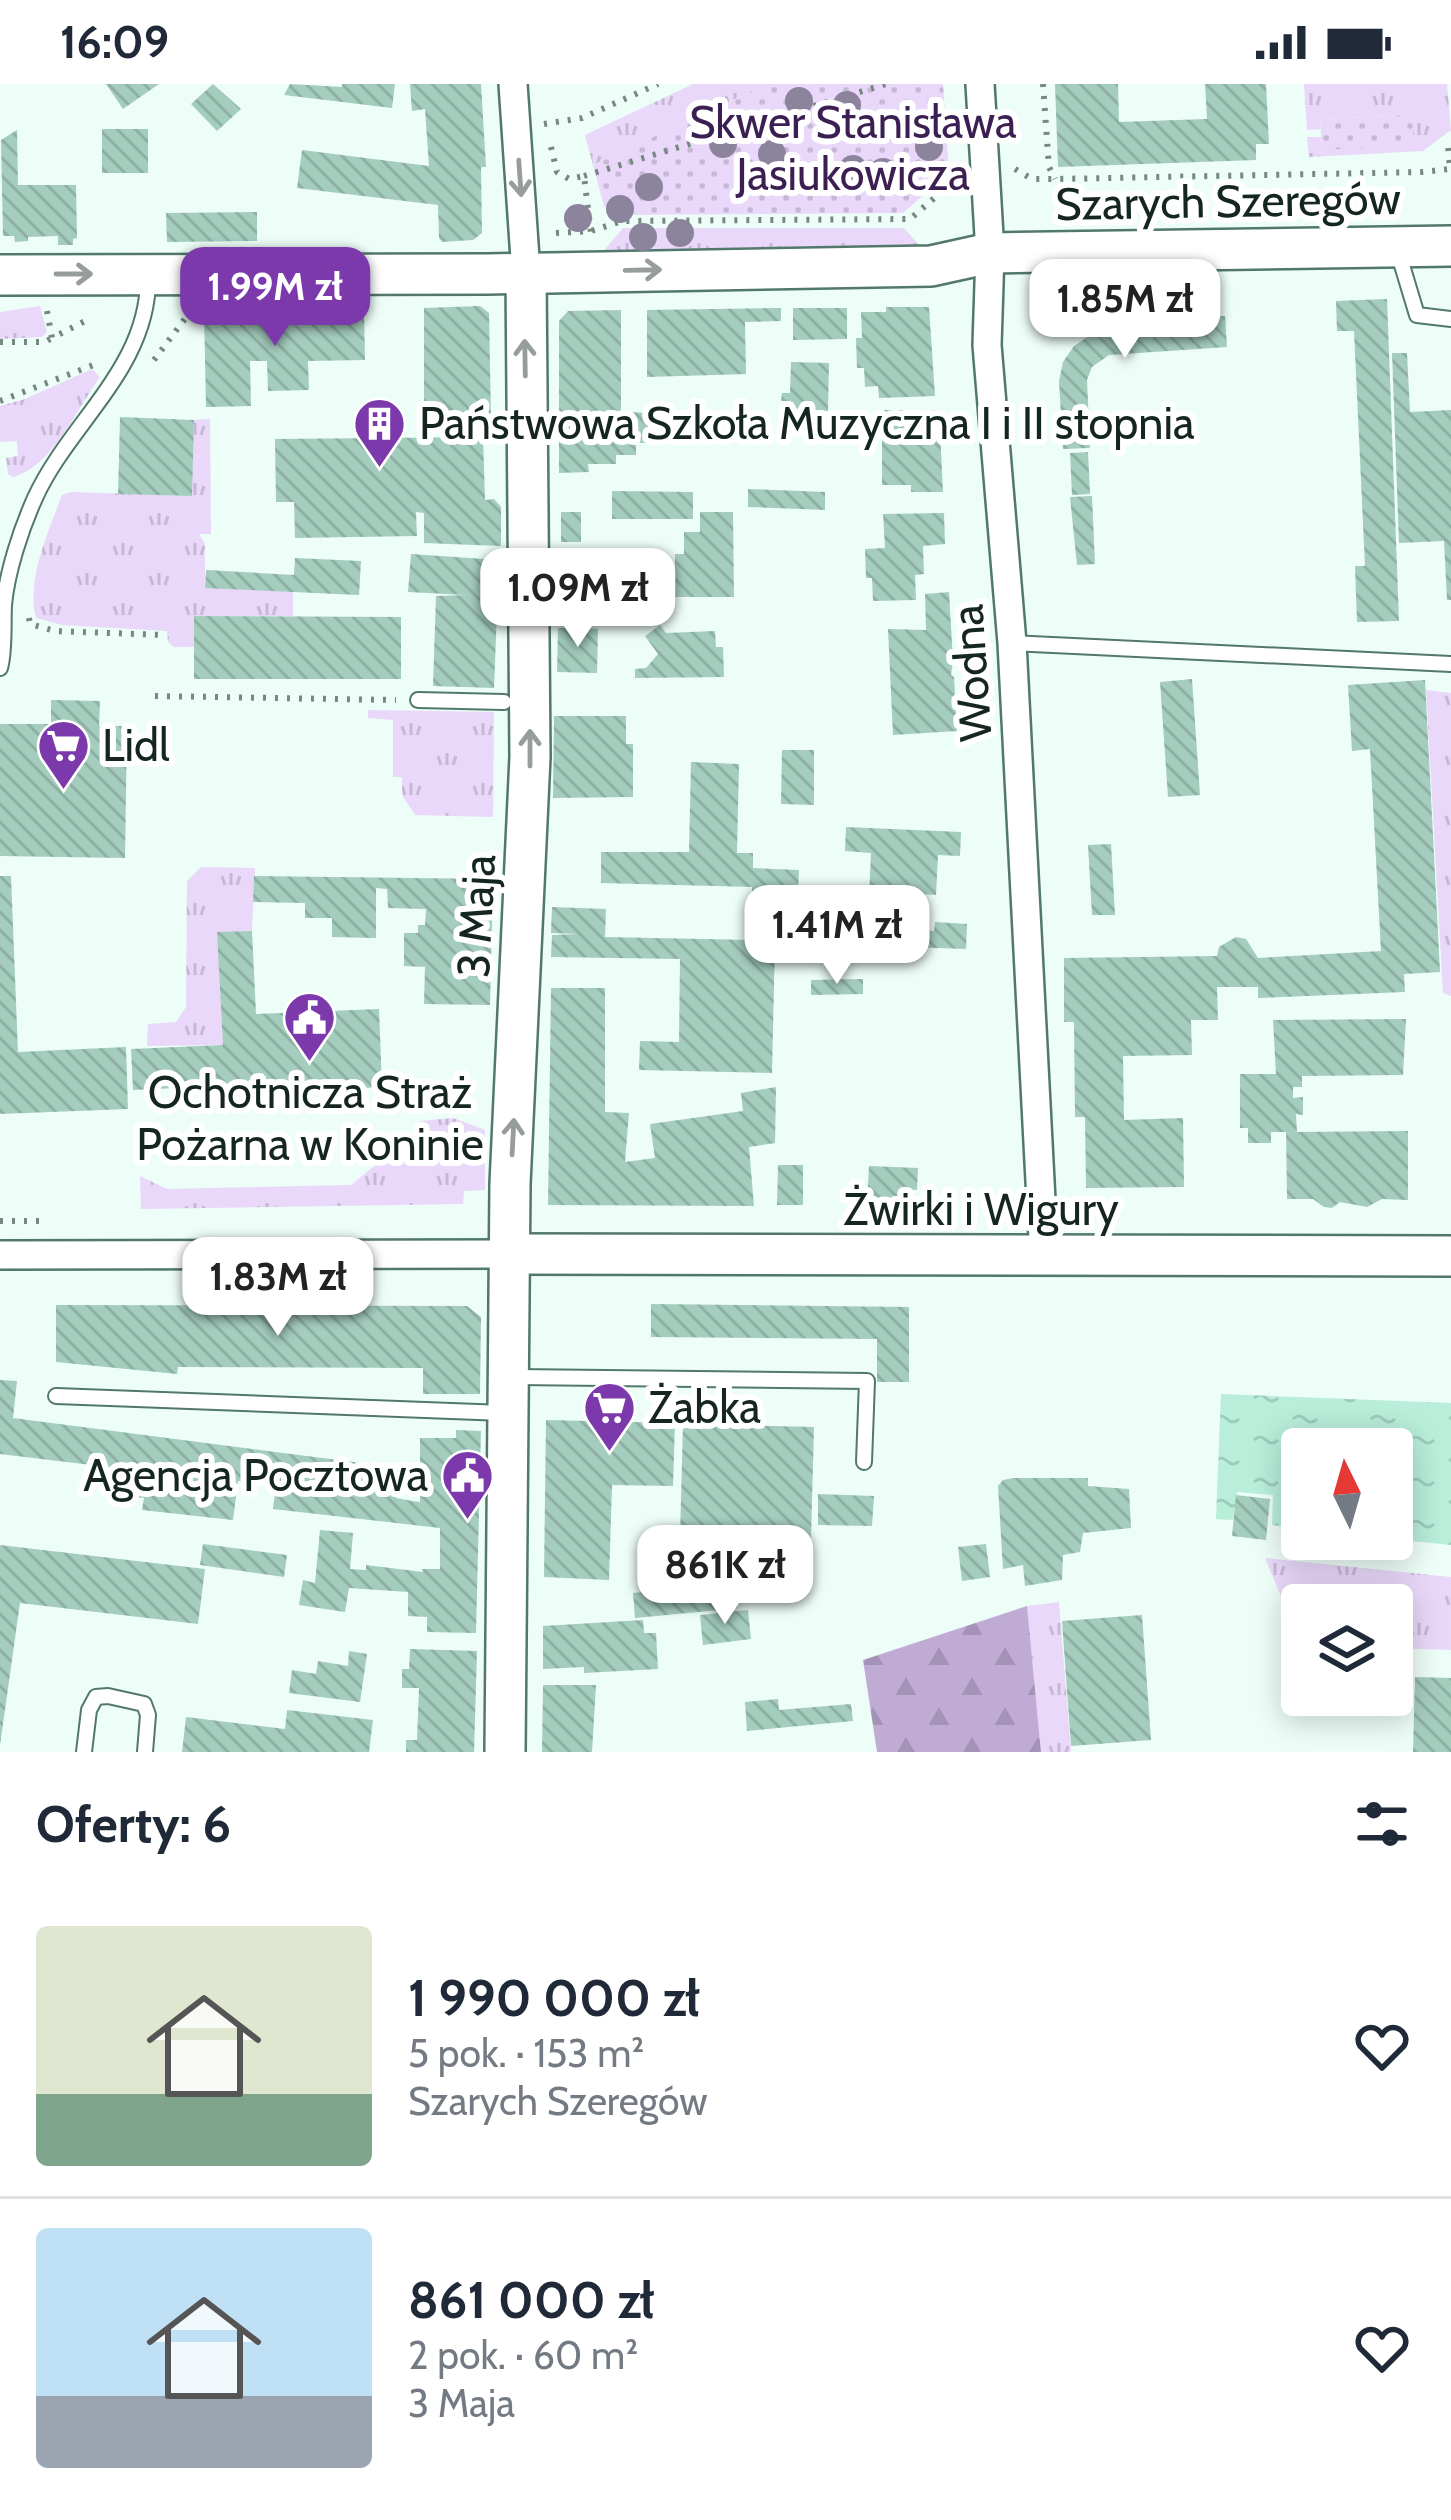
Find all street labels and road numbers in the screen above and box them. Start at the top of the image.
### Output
street label: Szarych Szeregów [1055,171,1402,231]
street label: Wodna [939,602,1003,743]
street label: 3 Maja [446,853,506,979]
street label: Żwirki i Wigury [843,1182,1119,1236]

